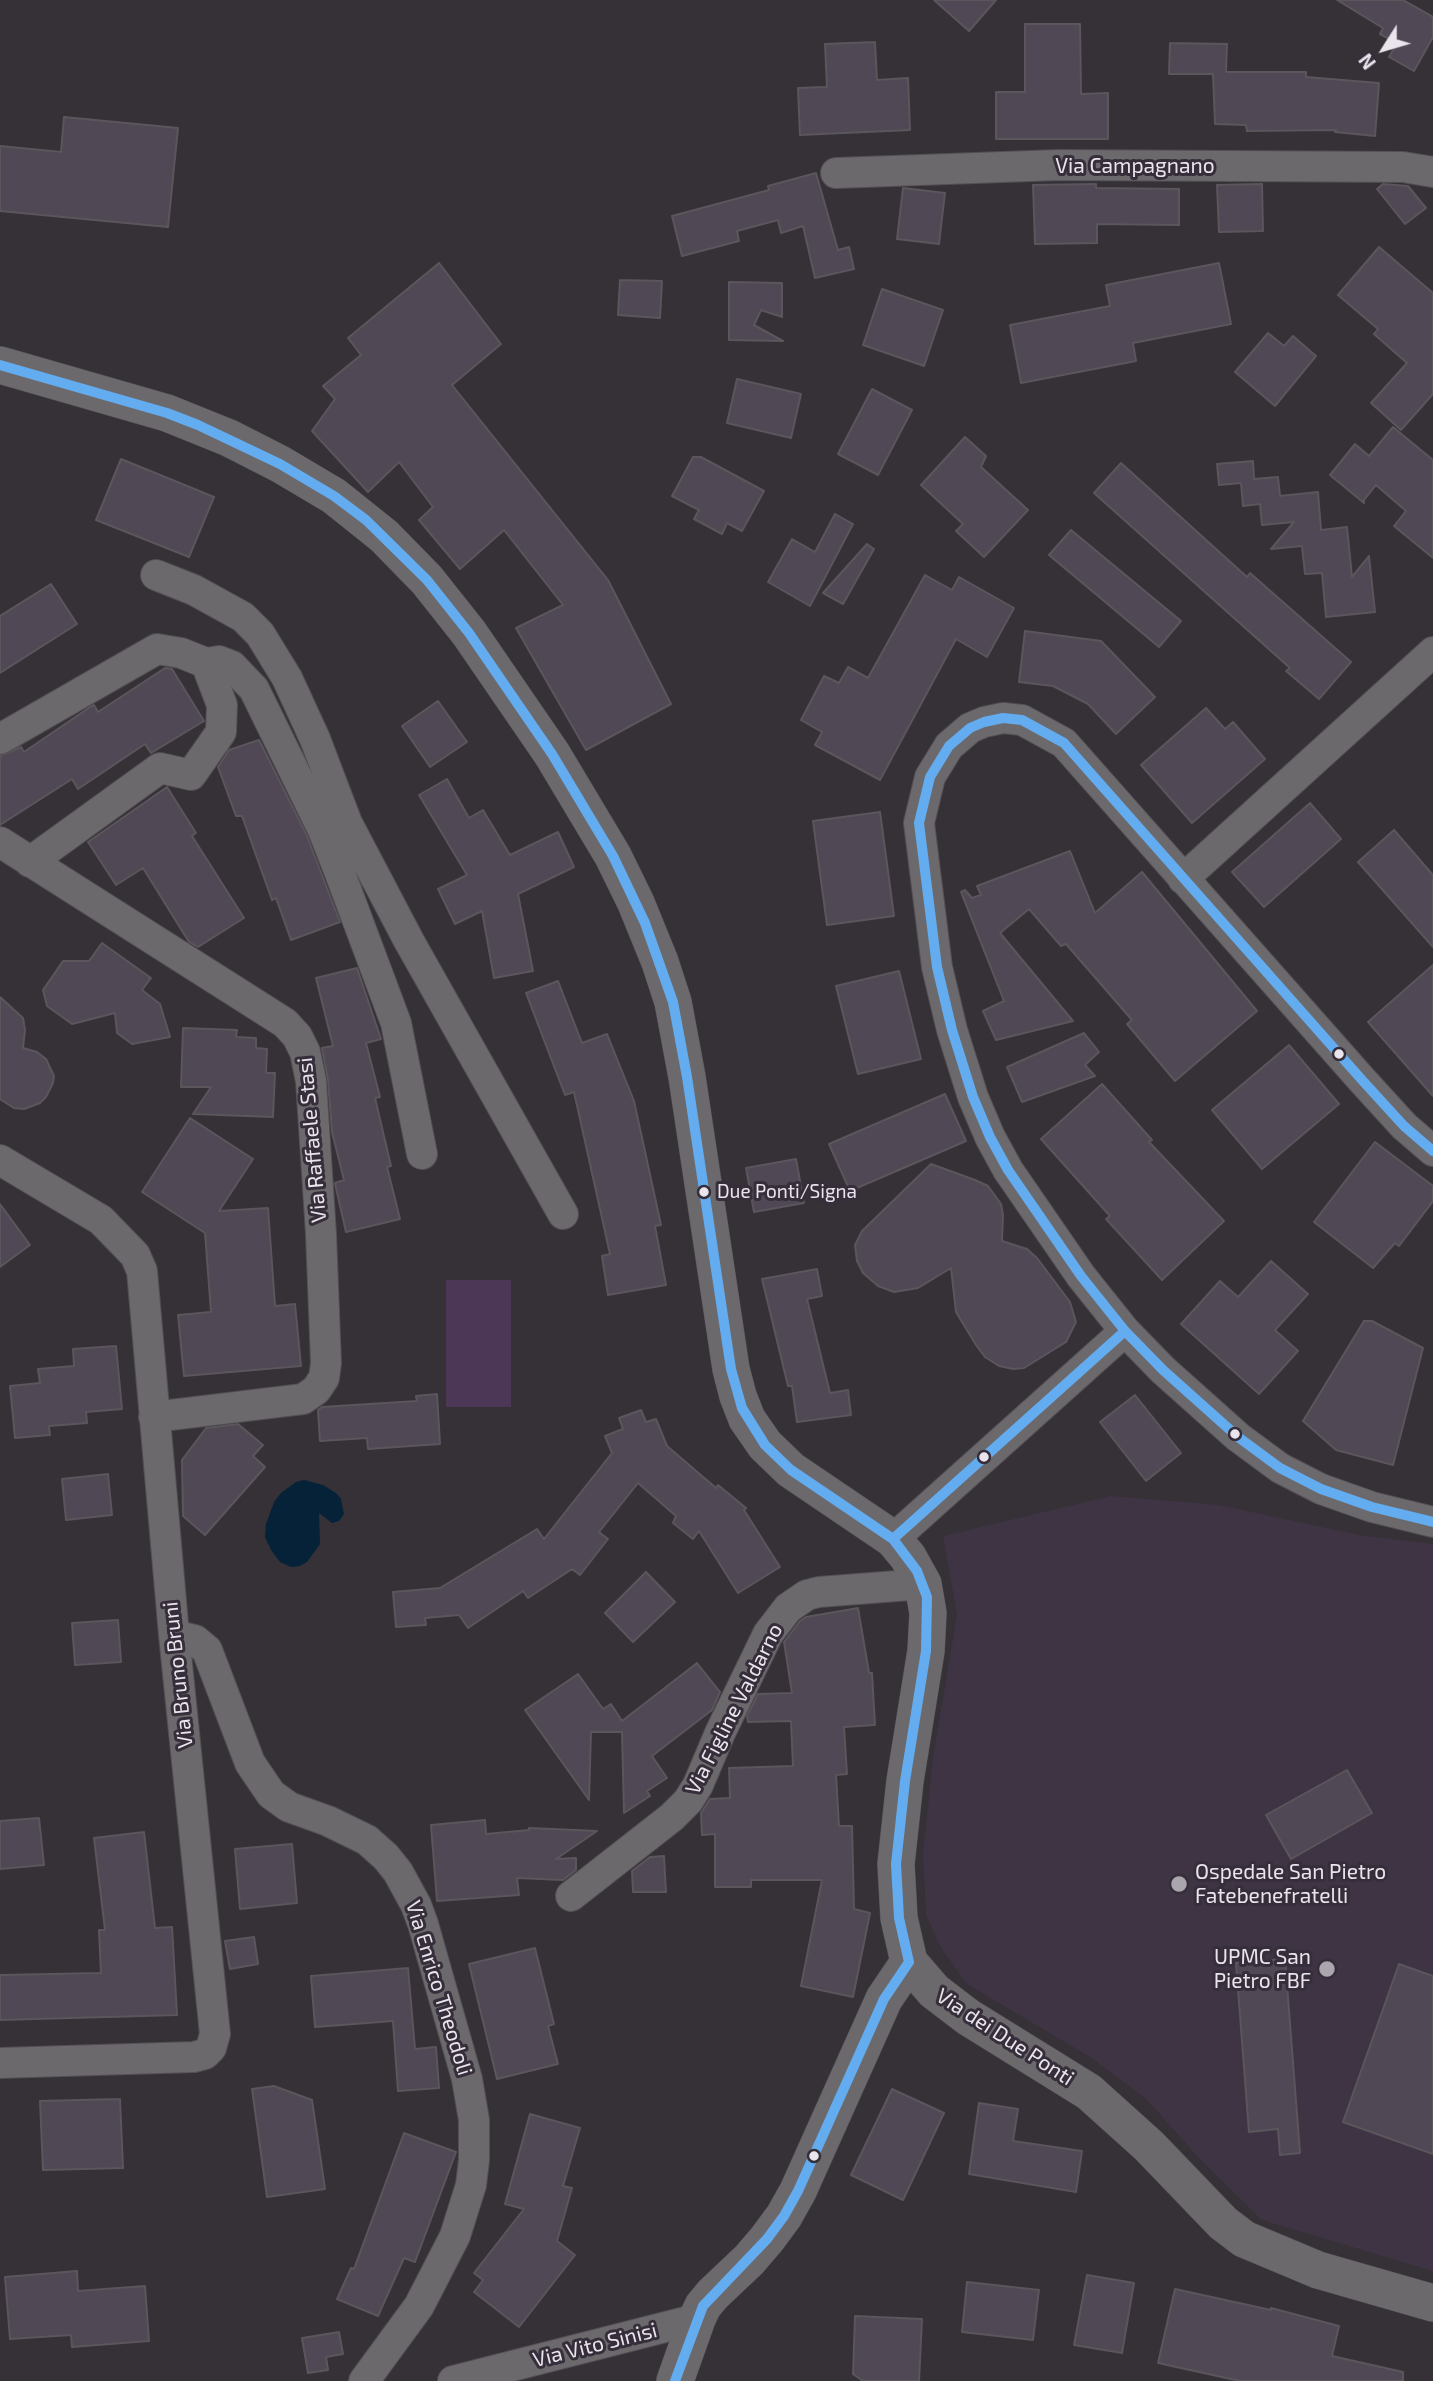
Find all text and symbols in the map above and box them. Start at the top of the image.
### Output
north arrow [1349,14,1419,84]
text: N [1354,50,1380,74]
street label: Via Campagnano [1055,153,1215,179]
unlabelled marker [1332,1047,1346,1061]
street label: Via Raffaele Stasi [292,1056,332,1224]
place label: Due Ponti/Signa [717,1181,857,1203]
marker: Due Ponti/Signa [697,1185,711,1199]
unlabelled marker [1228,1427,1242,1441]
unlabelled marker [977,1450,991,1464]
street label: Via Bruno Bruni [158,1600,198,1750]
street label: Via Figline Valdarno [680,1619,788,1799]
place label: Ospedale San Pietro Fatebenefratelli [1195,1859,1386,1909]
marker: Ospedale San Pietro Fatebenefratelli [1169,1874,1189,1894]
street label: Via Enrico Theodoli [400,1898,478,2078]
place label: UPMC San Pietro FBF [1214,1944,1311,1994]
marker: UPMC San Pietro FBF [1317,1959,1337,1979]
street label: Via dei Due Ponti [932,1983,1078,2091]
unlabelled marker [807,2149,821,2163]
street label: Via Vito Sinisi [530,2317,660,2373]

